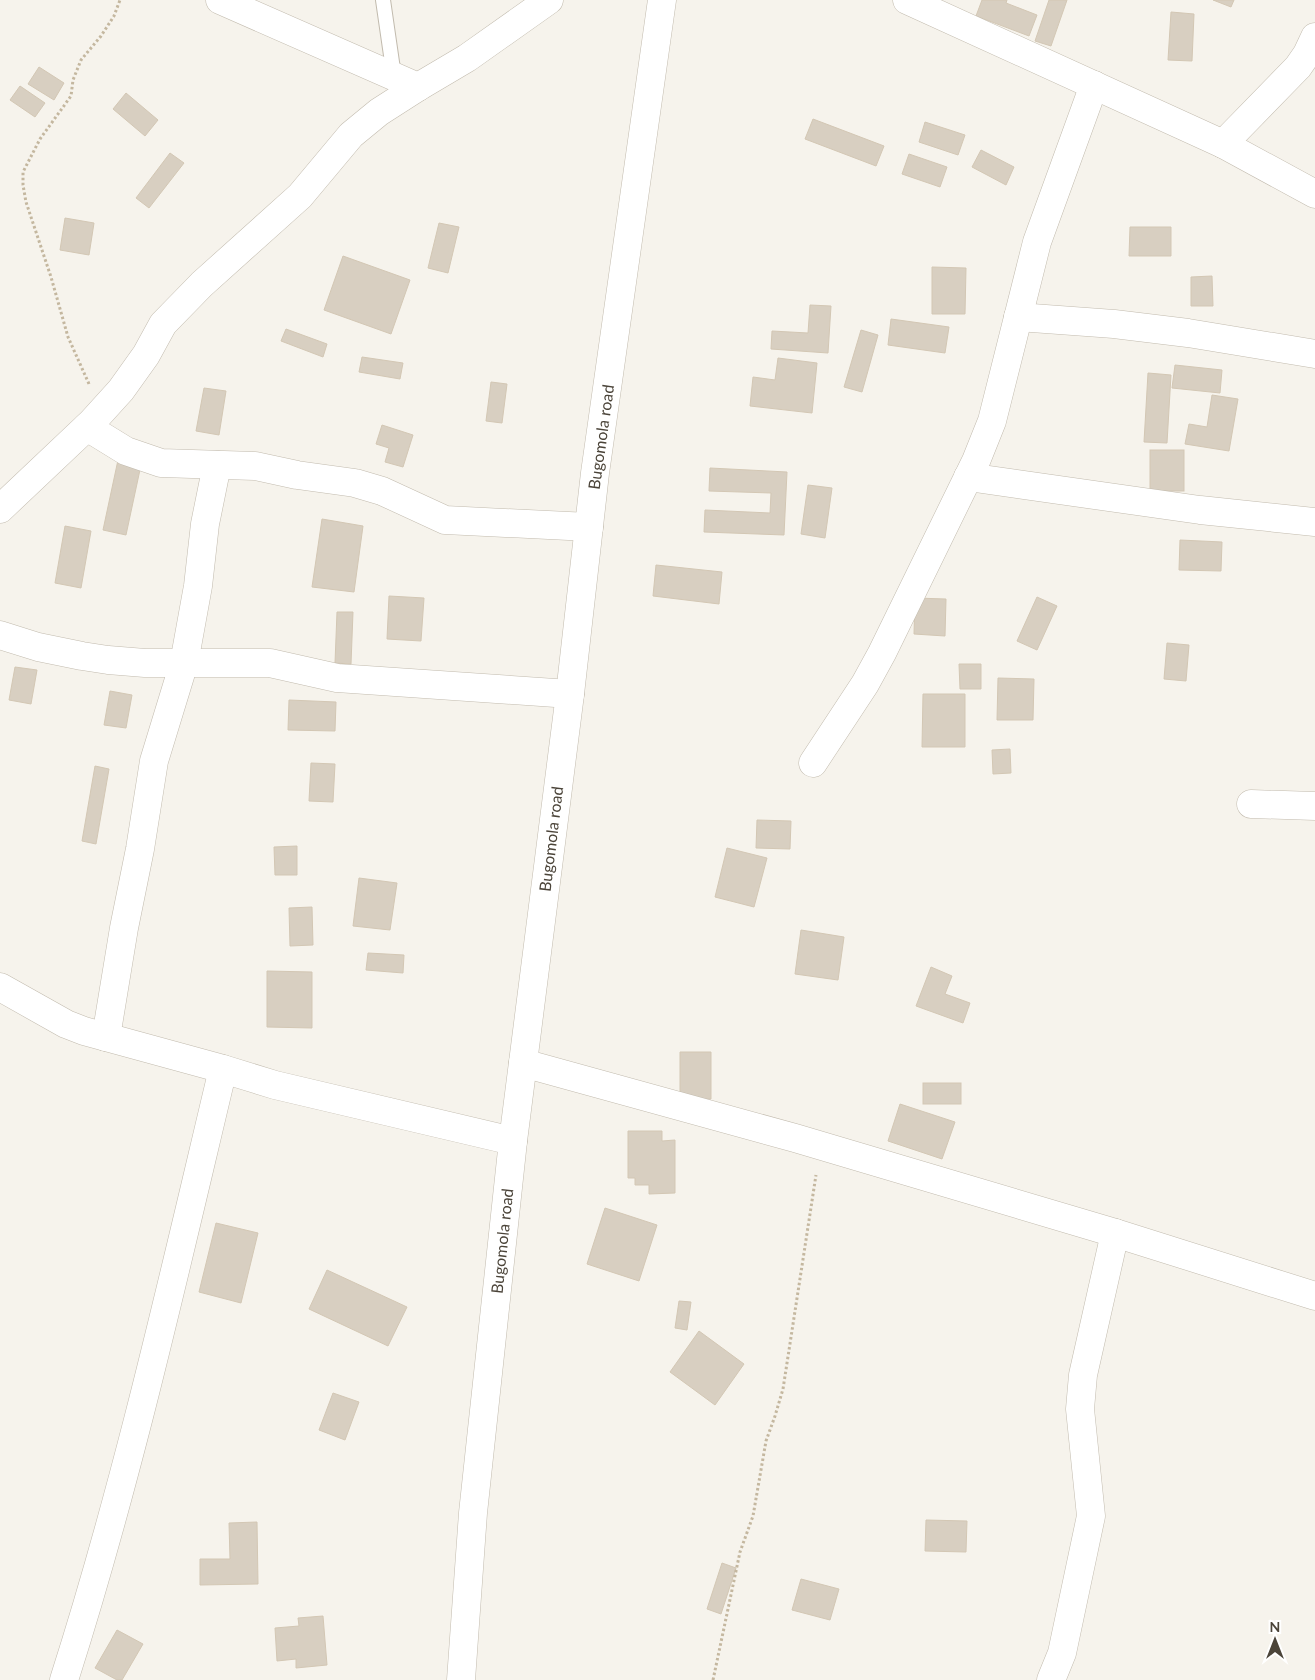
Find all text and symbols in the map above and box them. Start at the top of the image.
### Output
street label: Bugomola road [584,383,617,491]
street label: Bugomola road [535,785,566,893]
street label: Bugomola road [487,1187,516,1295]
north arrow [1250,1615,1300,1665]
text: N [1270,1618,1280,1635]

